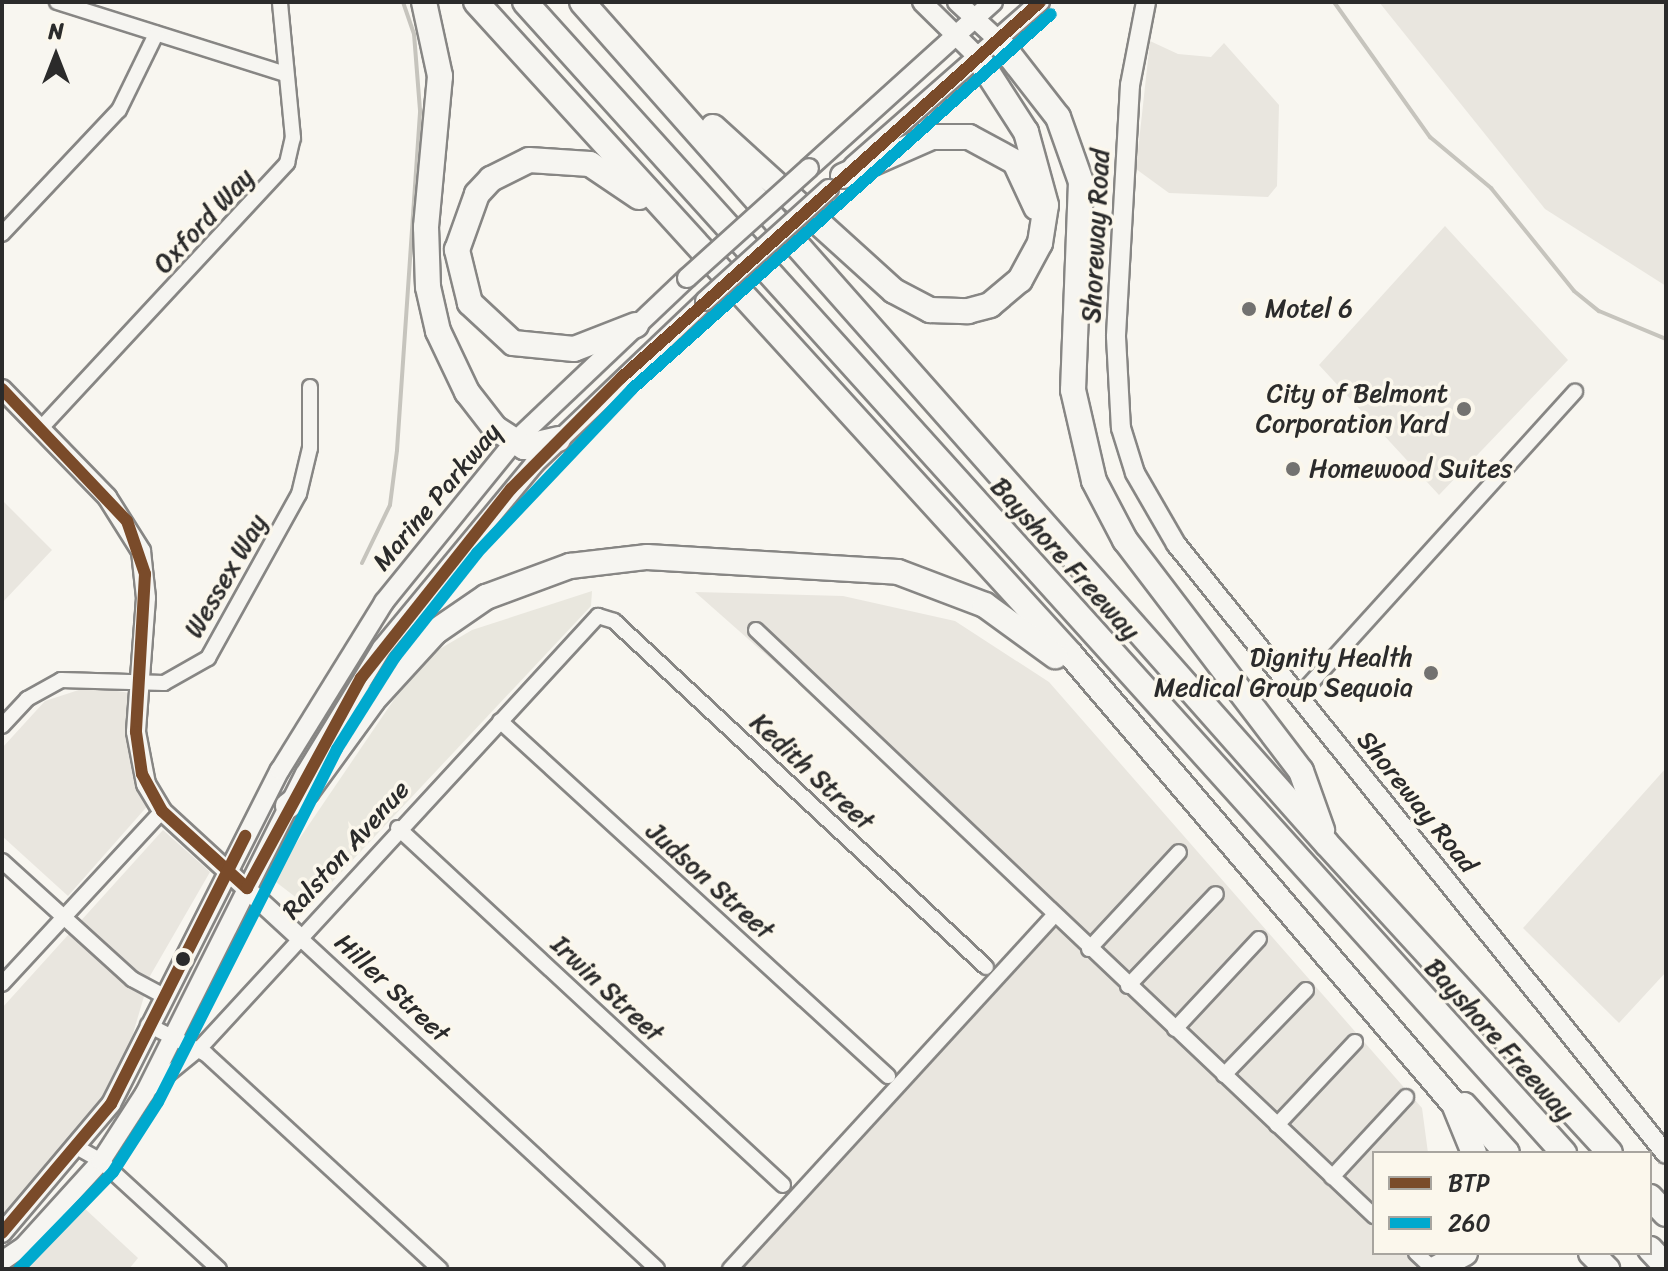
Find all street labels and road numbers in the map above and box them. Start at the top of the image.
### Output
street label: Shoreway Road [1076,148,1116,324]
street label: Oxford Way [147,162,261,280]
street label: Marine Parkway [366,417,508,577]
street label: Bayshore Freeway [984,471,1146,647]
street label: Wessex Way [178,509,274,643]
street label: Kedith Street [744,707,880,837]
street label: Shoreway Road [1350,724,1484,880]
street label: Ralston Avenue [276,774,416,926]
street label: Judson Street [640,815,780,947]
street label: Hiller Street [328,927,456,1049]
street label: Irwin Street [544,929,670,1049]
street label: Bayshore Freeway [1418,952,1580,1128]

